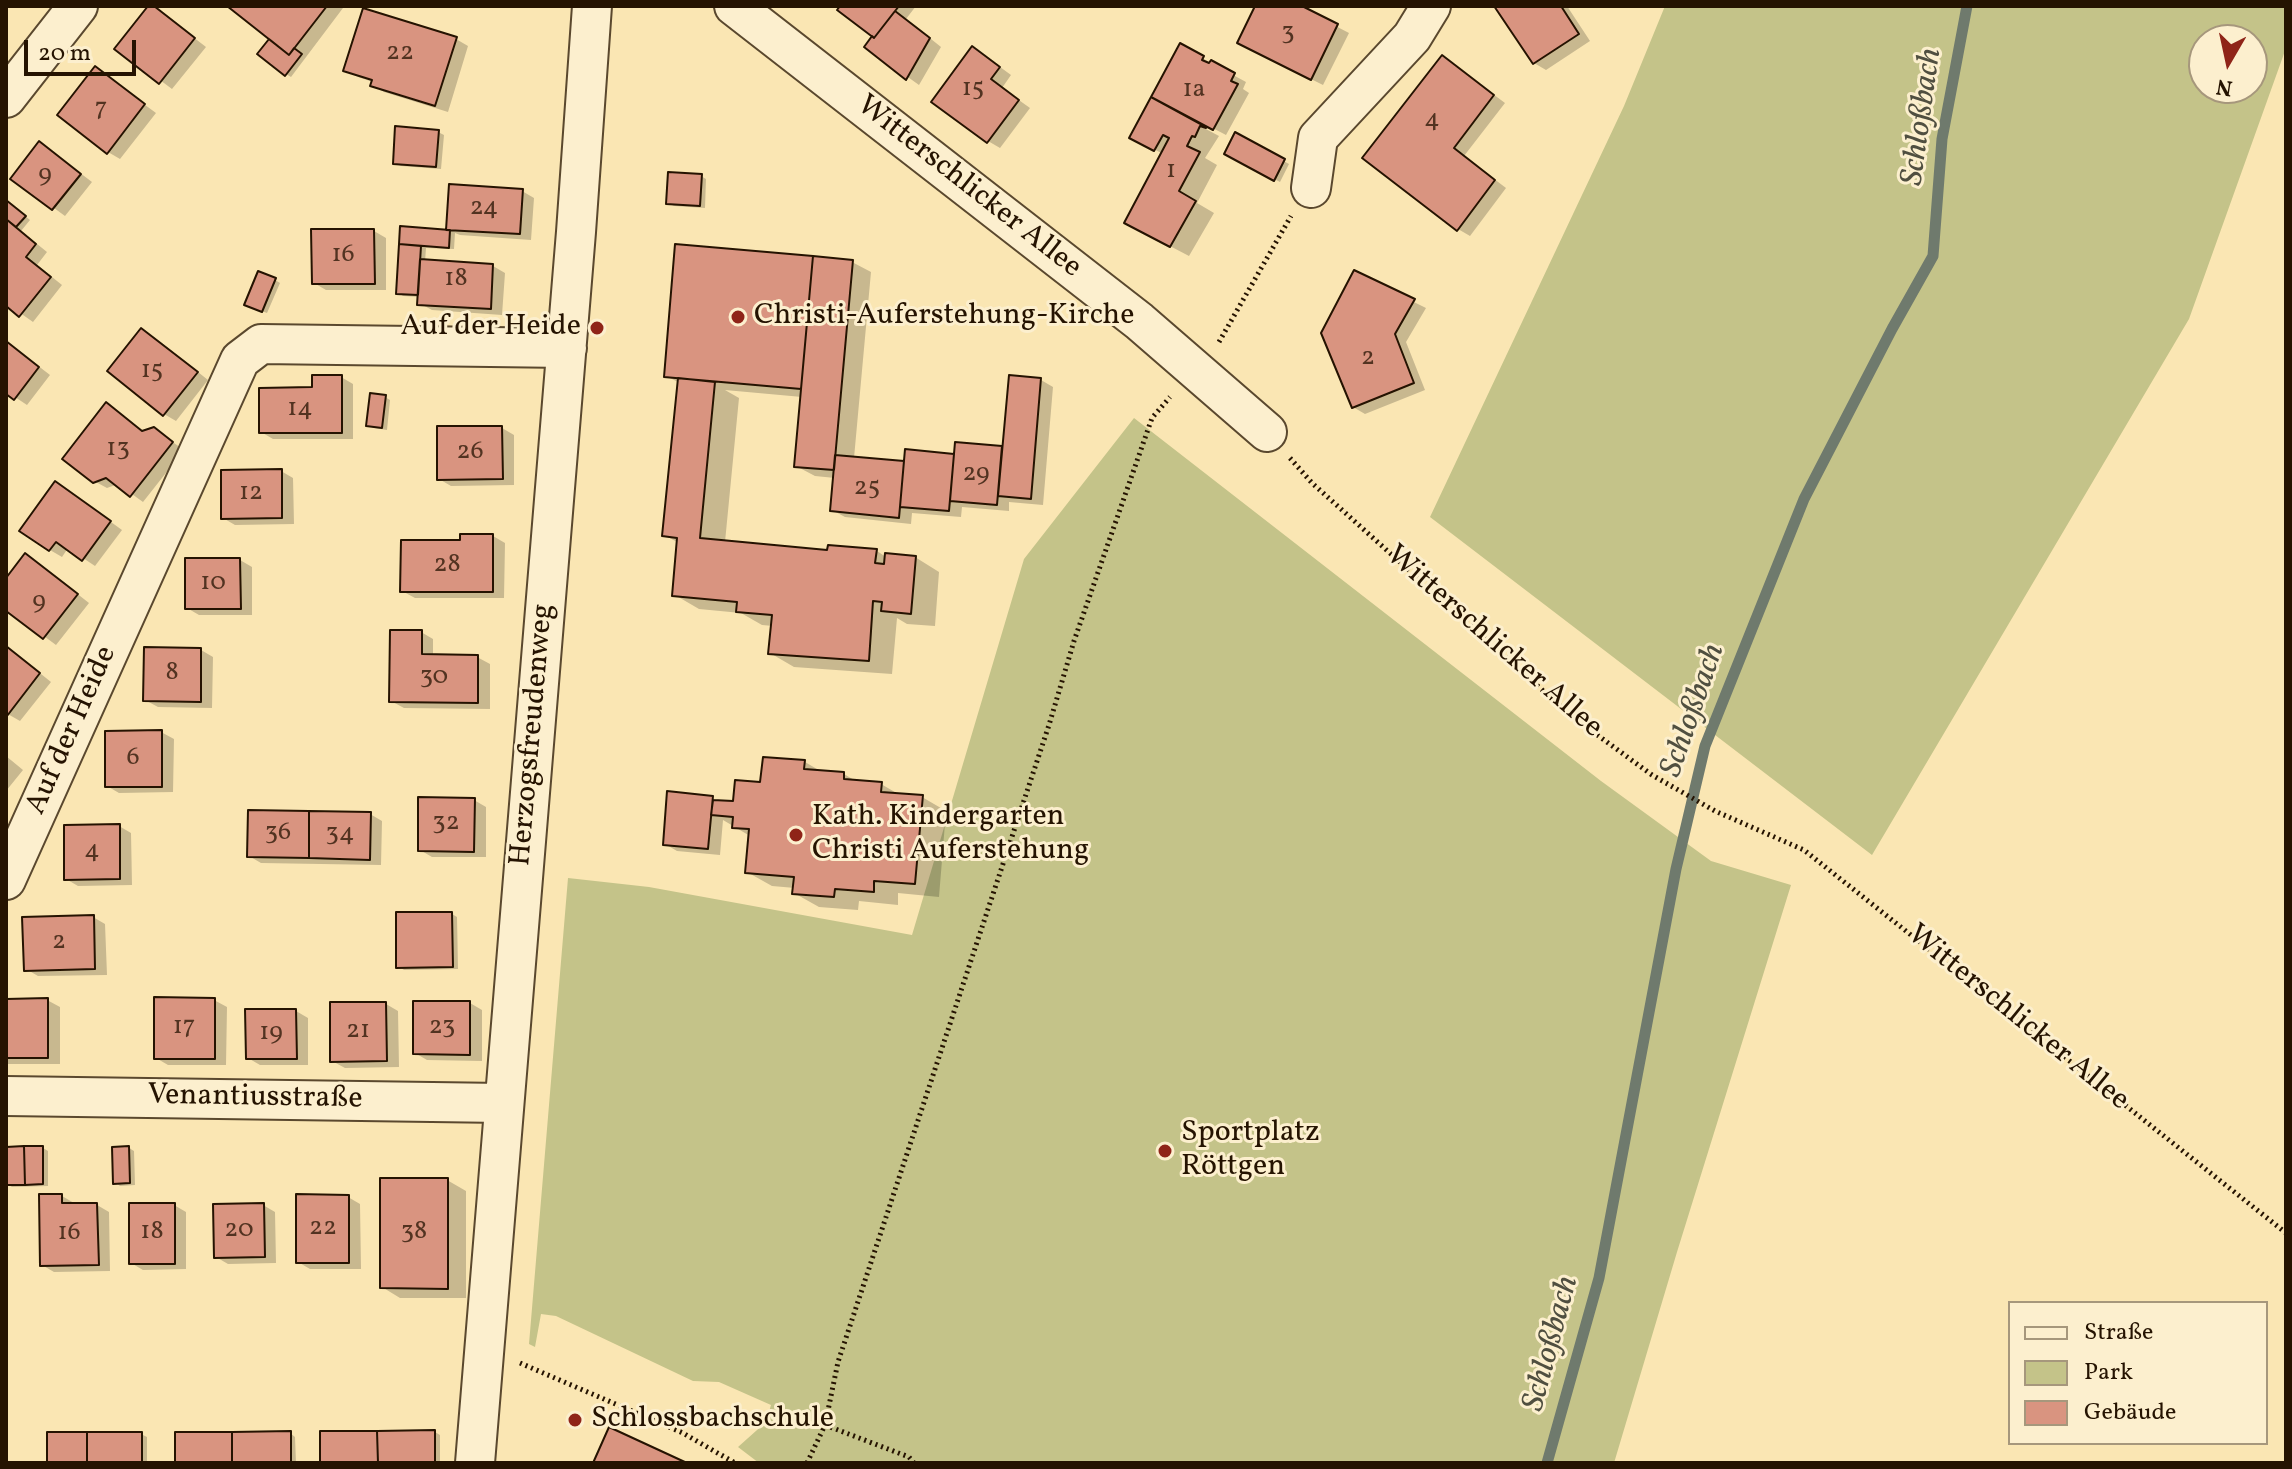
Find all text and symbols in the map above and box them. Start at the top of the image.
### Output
house number: 3 [1281,18,1295,50]
scale bar [28,24,140,74]
north arrow [2188,24,2268,104]
text: 20 m [38,37,91,71]
house number: 22 [386,38,414,70]
water label: Schloßbach [1895,46,1953,188]
text: N [2214,70,2235,103]
house number: 15 [962,74,984,106]
house number: 1a [1182,75,1206,107]
street label: Witterschlicker Allee [848,89,1088,287]
house number: 7 [95,94,107,126]
house number: 4 [1424,105,1440,137]
house number: 1 [1166,156,1176,188]
house number: 9 [38,160,52,192]
house number: 24 [470,193,498,225]
house number: 16 [331,240,355,272]
house number: 18 [444,264,468,296]
place label: Christi-Auferstehung-Kirche [754,299,1134,335]
marker: Christi-Auferstehung-Kirche [729,308,747,326]
place label: Auf der Heide [401,310,581,346]
marker: Auf der Heide [588,319,606,337]
house number: 2 [1361,343,1375,375]
house number: 15 [141,356,163,388]
house number: 14 [287,394,313,426]
house number: 13 [106,434,130,466]
house number: 26 [456,437,484,469]
house number: 29 [962,459,990,491]
house number: 25 [854,473,880,505]
house number: 12 [239,478,263,510]
street label: Witterschlicker Allee [1377,539,1609,747]
house number: 28 [433,550,461,582]
house number: 10 [200,568,226,600]
house number: 9 [32,587,46,619]
street label: Herzogsfreudenweg [505,603,563,867]
water label: Schloßbach [1654,639,1736,783]
street label: Auf der Heide [20,641,126,821]
house number: 8 [165,658,179,690]
house number: 30 [420,662,448,694]
house number: 6 [126,743,140,775]
place label: Kath. Kindergarten Christi Auferstehung [812,800,1089,870]
house number: 32 [432,808,460,840]
house number: 36 [265,818,291,850]
house number: 34 [326,819,354,851]
marker: Kath. Kindergarten Christi Auferstehung [787,826,805,844]
house number: 4 [84,836,100,868]
street label: Witterschlicker Allee [1899,918,2135,1120]
house number: 2 [52,927,66,959]
house number: 17 [173,1012,195,1044]
house number: 23 [429,1012,455,1044]
house number: 21 [346,1016,370,1048]
house number: 19 [259,1018,283,1050]
street label: Venantiusstraße [147,1079,363,1119]
place label: Sportplatz Röttgen [1181,1116,1320,1186]
marker: Sportplatz Röttgen [1156,1142,1174,1160]
house number: 22 [309,1213,337,1245]
house number: 20 [224,1215,254,1247]
house number: 18 [140,1217,164,1249]
house number: 38 [401,1217,427,1249]
house number: 16 [57,1218,81,1250]
water label: Schloßbach [1517,1272,1589,1416]
legend [2008,1301,2268,1445]
text: Straße [2084,1316,2153,1350]
text: Park [2084,1356,2133,1390]
text: Gebäude [2084,1396,2176,1430]
place label: Schlossbachschule [591,1402,834,1438]
marker: Schlossbachschule [566,1411,584,1429]

